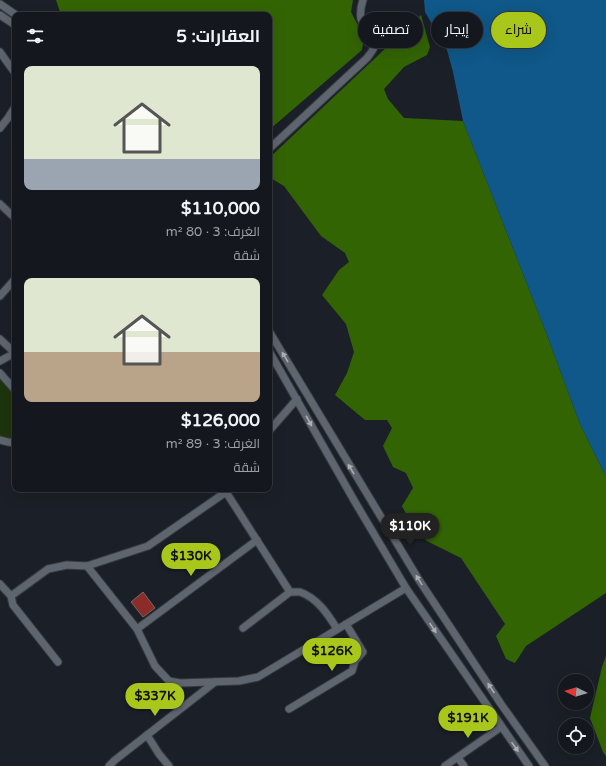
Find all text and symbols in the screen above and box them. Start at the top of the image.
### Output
chip: تصفية [358,12,423,48]
chip: إيجار [431,12,483,48]
chip: شراء [491,12,546,48]
icon: filters [24,25,46,47]
text: العقارات: 5 [176,26,260,47]
icon: home [106,92,178,164]
text: $110,000 [181,198,260,219]
text: الغرف: 3 · 80 m² [166,224,260,240]
text: شقة [233,248,260,264]
icon: home [106,304,178,376]
one-way arrow [281,351,288,363]
text: $126,000 [181,410,260,431]
one-way arrow [306,415,313,427]
text: الغرف: 3 · 89 m² [166,436,260,452]
text: شقة [233,460,260,476]
one-way arrow [348,463,355,475]
pin: $110K [382,513,438,547]
text: $110K [389,518,431,534]
pin: $130K [163,543,219,577]
text: $130K [170,548,212,564]
one-way arrow [415,574,422,586]
one-way arrow [429,623,437,634]
pin: $126K [304,638,360,672]
text: $126K [311,643,353,659]
north arrow [558,674,594,710]
map controls [558,674,594,754]
pin: $337K [127,683,183,717]
one-way arrow [487,683,495,693]
text: $337K [134,688,176,704]
pin: $191K [440,705,496,739]
text: $191K [447,710,489,726]
button: locate [558,718,594,754]
one-way arrow [511,742,519,752]

